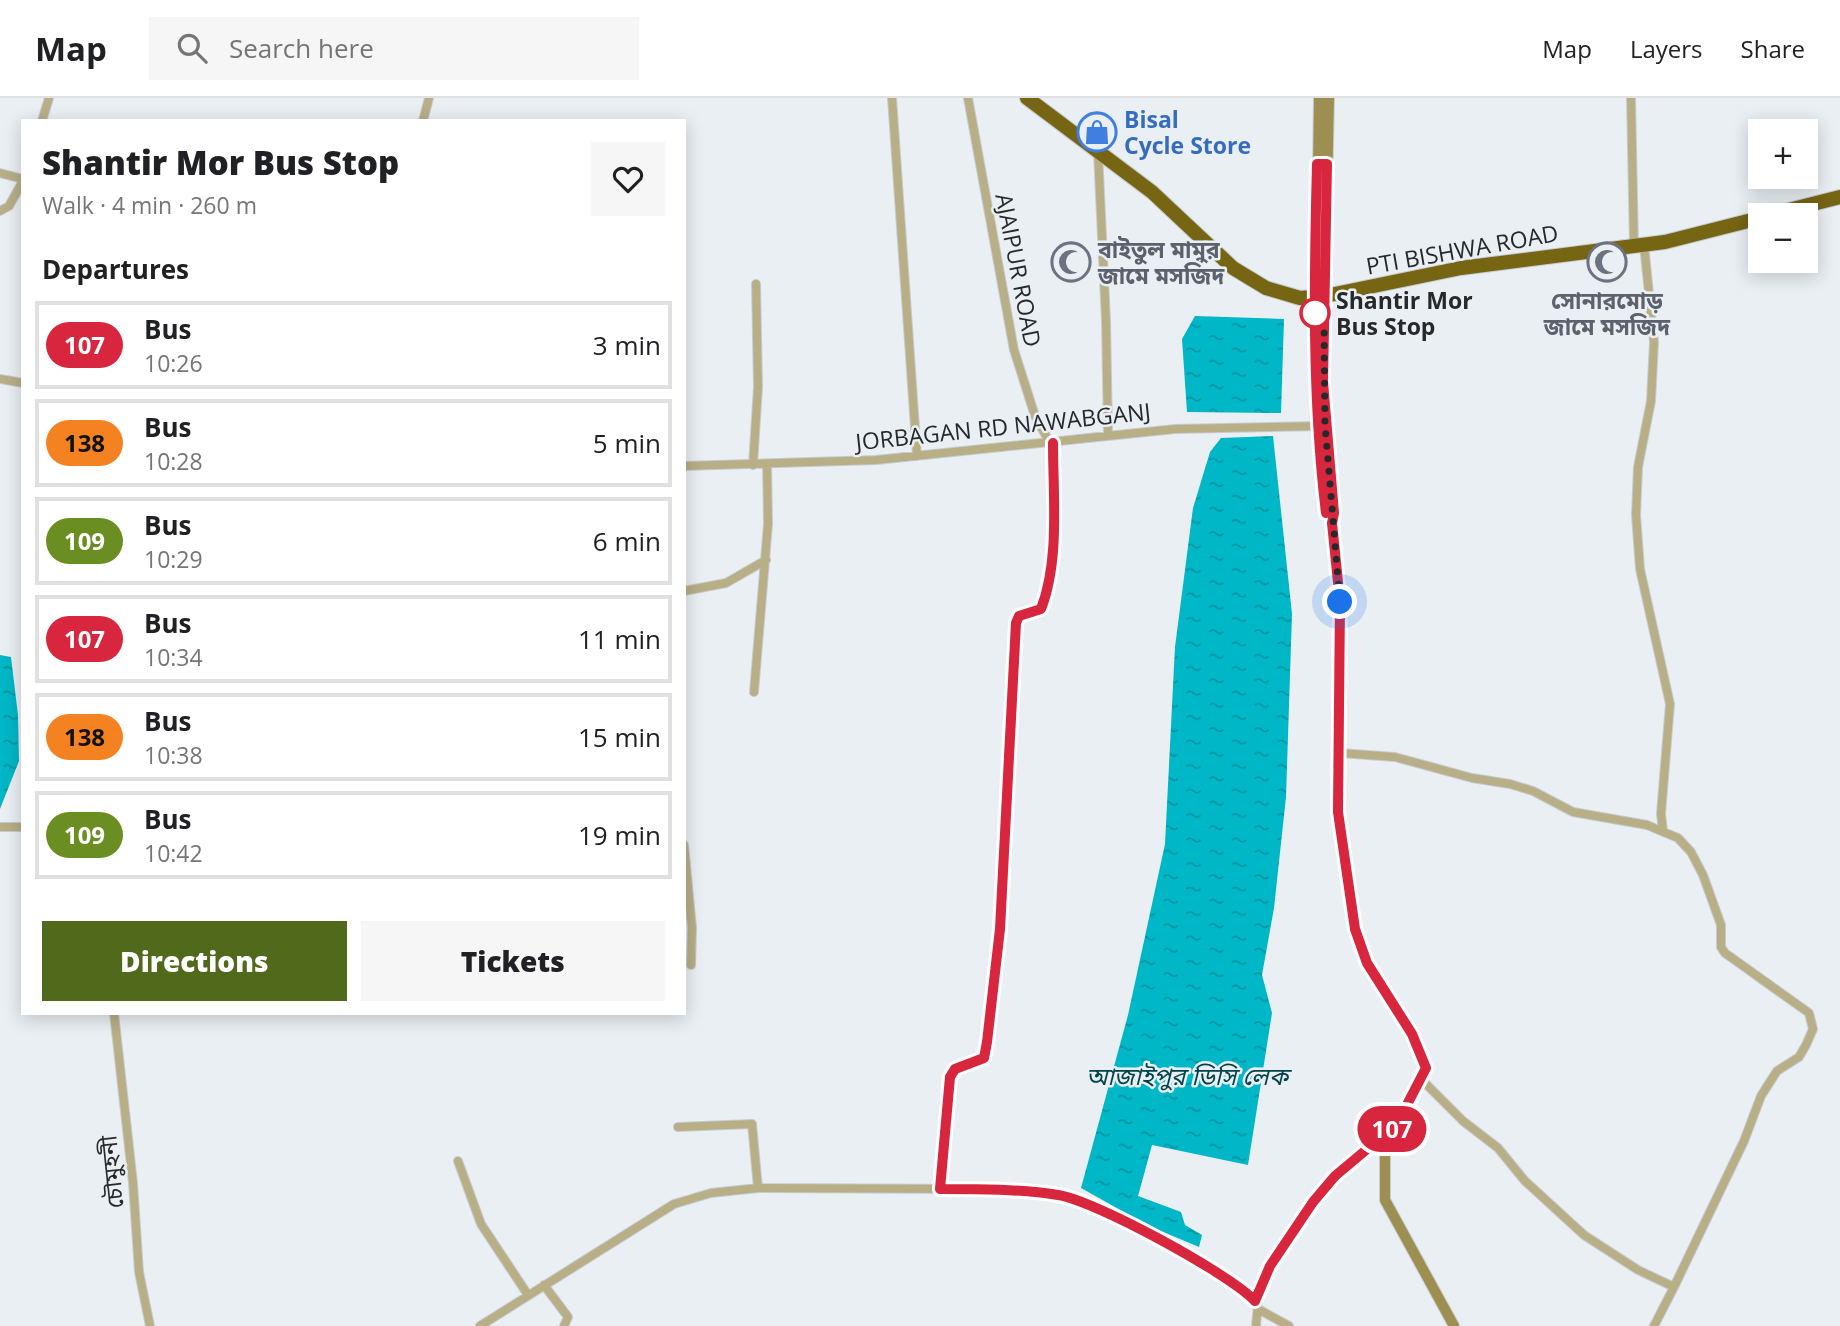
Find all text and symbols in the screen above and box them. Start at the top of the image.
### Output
search box [149,17,639,80]
text: Map [35,26,107,71]
icon: search [173,29,211,67]
text: Search here [229,30,374,66]
text: Map [1542,32,1592,65]
text: Layers [1630,32,1703,65]
text: Share [1741,32,1805,65]
place label: Bisal Cycle Store [1124,103,1251,161]
shop icon: Bisal Cycle Store [1076,111,1118,153]
map controls [1748,119,1818,273]
button: + [1748,119,1818,189]
text: Shantir Mor Bus Stop [42,140,399,185]
button: heart [591,142,665,216]
text: Walk · 4 min · 260 m [42,189,257,221]
street label: AJAIPUR ROAD [988,190,1050,350]
button: − [1748,203,1818,273]
street label: PTI BISHWA ROAD [1363,216,1561,282]
place label: বাইতুল মামুর জামে মসজিদ [1097,233,1225,291]
mosque icon: বাইতুল মামুর জামে মসজিদ [1050,241,1092,283]
mosque icon: সোনারমোড় জামে মসজিদ [1586,241,1628,283]
text: Departures [42,251,189,287]
place label: Shantir Mor Bus Stop [1336,284,1473,342]
place label: সোনারমোড় জামে মসজিদ [1543,284,1671,342]
marker: Shantir Mor Bus Stop [1300,298,1330,328]
text: Bus [144,311,191,347]
text: 3 min [593,327,661,363]
text: 107 [64,328,105,361]
text: 10:26 [144,347,203,379]
street label: JORBAGAN RD NAWABGANJ [852,395,1152,458]
text: Bus [144,409,191,445]
text: 5 min [593,425,661,461]
text: 138 [64,426,105,459]
text: 10:28 [144,445,203,477]
text: Bus [144,507,191,543]
text: 6 min [593,523,661,559]
text: 109 [64,524,105,557]
text: 10:29 [144,543,203,575]
your location [1322,584,1357,619]
text: Bus [144,605,191,641]
text: 11 min [578,621,661,657]
text: 107 [64,622,105,655]
text: 10:34 [144,641,203,673]
text: Bus [144,703,191,739]
text: 15 min [578,719,661,755]
text: 138 [64,720,105,753]
text: 10:38 [144,739,203,771]
text: Bus [144,801,191,837]
text: 19 min [578,817,661,853]
text: 109 [64,818,105,851]
text: 10:42 [144,837,203,869]
button: Directions [42,921,347,1001]
button: Tickets [361,921,665,1001]
water label: আজাইপুর ডিসি লেক [1086,1059,1293,1092]
line badge: 107 [1352,1106,1432,1152]
text: 107 [1371,1112,1413,1145]
street label: চৌমুহনী [91,1133,131,1210]

